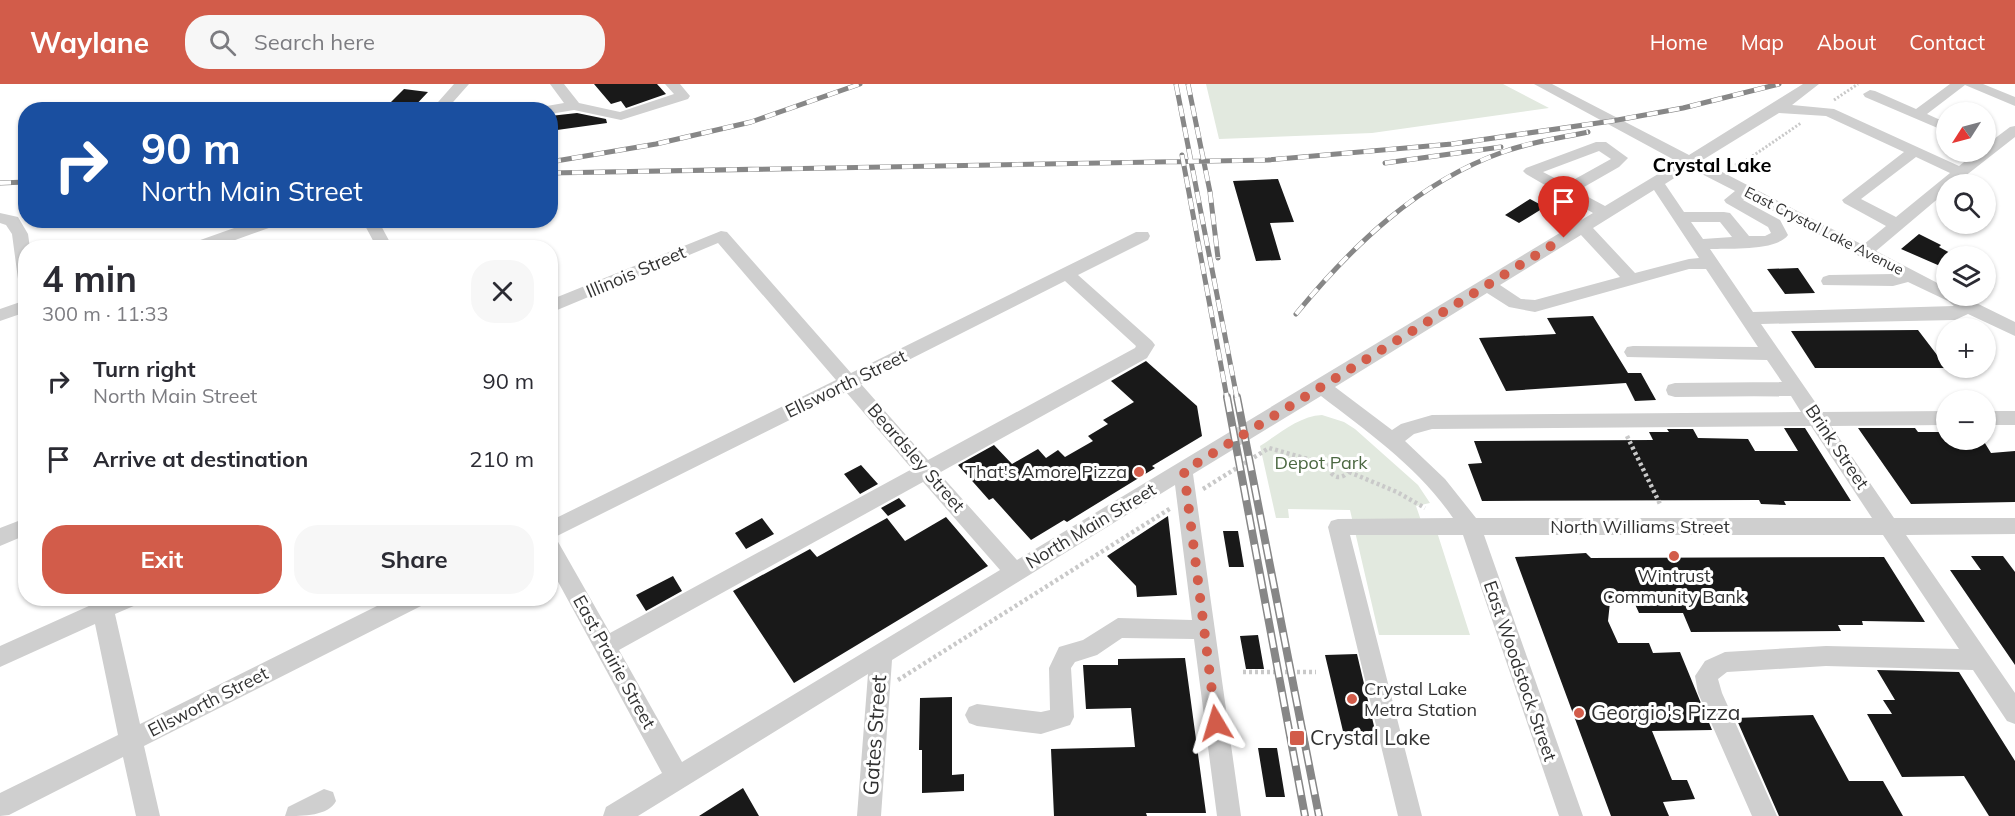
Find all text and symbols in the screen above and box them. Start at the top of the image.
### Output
search box [185,15,605,69]
text: Waylane [30,25,149,60]
icon: search [206,26,239,59]
text: Search here [254,28,375,56]
text: Home [1650,29,1708,55]
text: Map [1741,29,1784,55]
text: About [1817,29,1876,55]
text: Contact [1909,29,1985,55]
north arrow [1936,102,1996,162]
map controls [1936,102,1996,450]
text: 90 m [141,122,241,175]
icon: right [42,126,120,204]
district label: Crystal Lake [1653,152,1771,177]
text: North Main Street [141,174,363,208]
button: search [1936,174,1996,234]
pin [1538,176,1589,238]
street label: East Crystal Lake Avenue [1741,182,1907,279]
icon: arrive [1547,185,1580,218]
street label: Illinois Street [583,240,689,303]
button: layers [1936,246,1996,306]
text: 4 min [42,256,137,301]
button: close [471,260,534,323]
text: 300 m · 11:33 [42,301,168,326]
button: + [1936,318,1996,378]
street label: Ellsworth Street [781,344,910,423]
text: Turn right [93,355,196,383]
icon: right [42,365,75,398]
text: 90 m [483,367,534,395]
text: North Main Street [93,383,257,408]
button: − [1936,390,1996,450]
street label: Beardsley Street [863,398,970,517]
street label: Brink Street [1801,400,1874,494]
icon: arrive [42,443,75,476]
text: Arrive at destination [93,445,308,473]
text: 210 m [469,445,534,473]
park label: Depot Park [1274,451,1368,474]
place label: That's Amore Pizza [965,460,1127,483]
marker: That's Amore Pizza [1132,465,1146,479]
street label: North Main Street [1021,478,1160,574]
street label: North Williams Street [1550,515,1730,538]
button: Exit [42,525,282,594]
button: Share [294,525,534,594]
marker: Wintrust Community Bank [1667,549,1681,563]
place label: Wintrust Community Bank [1603,564,1746,608]
street label: East Woodstock Street [1479,578,1562,764]
street label: East Prairie Street [568,591,661,733]
street label: Ellsworth Street [144,661,272,742]
street label: Gates Street [857,674,891,796]
place label: Crystal Lake Metra Station [1364,677,1477,721]
position arrow [1184,691,1248,755]
marker: Crystal Lake Metra Station [1345,692,1359,706]
place label: Georgio's Pizza [1591,699,1740,725]
marker: Georgio's Pizza [1572,706,1586,720]
place label: Crystal Lake [1310,724,1430,750]
marker: Crystal Lake [1288,729,1306,747]

